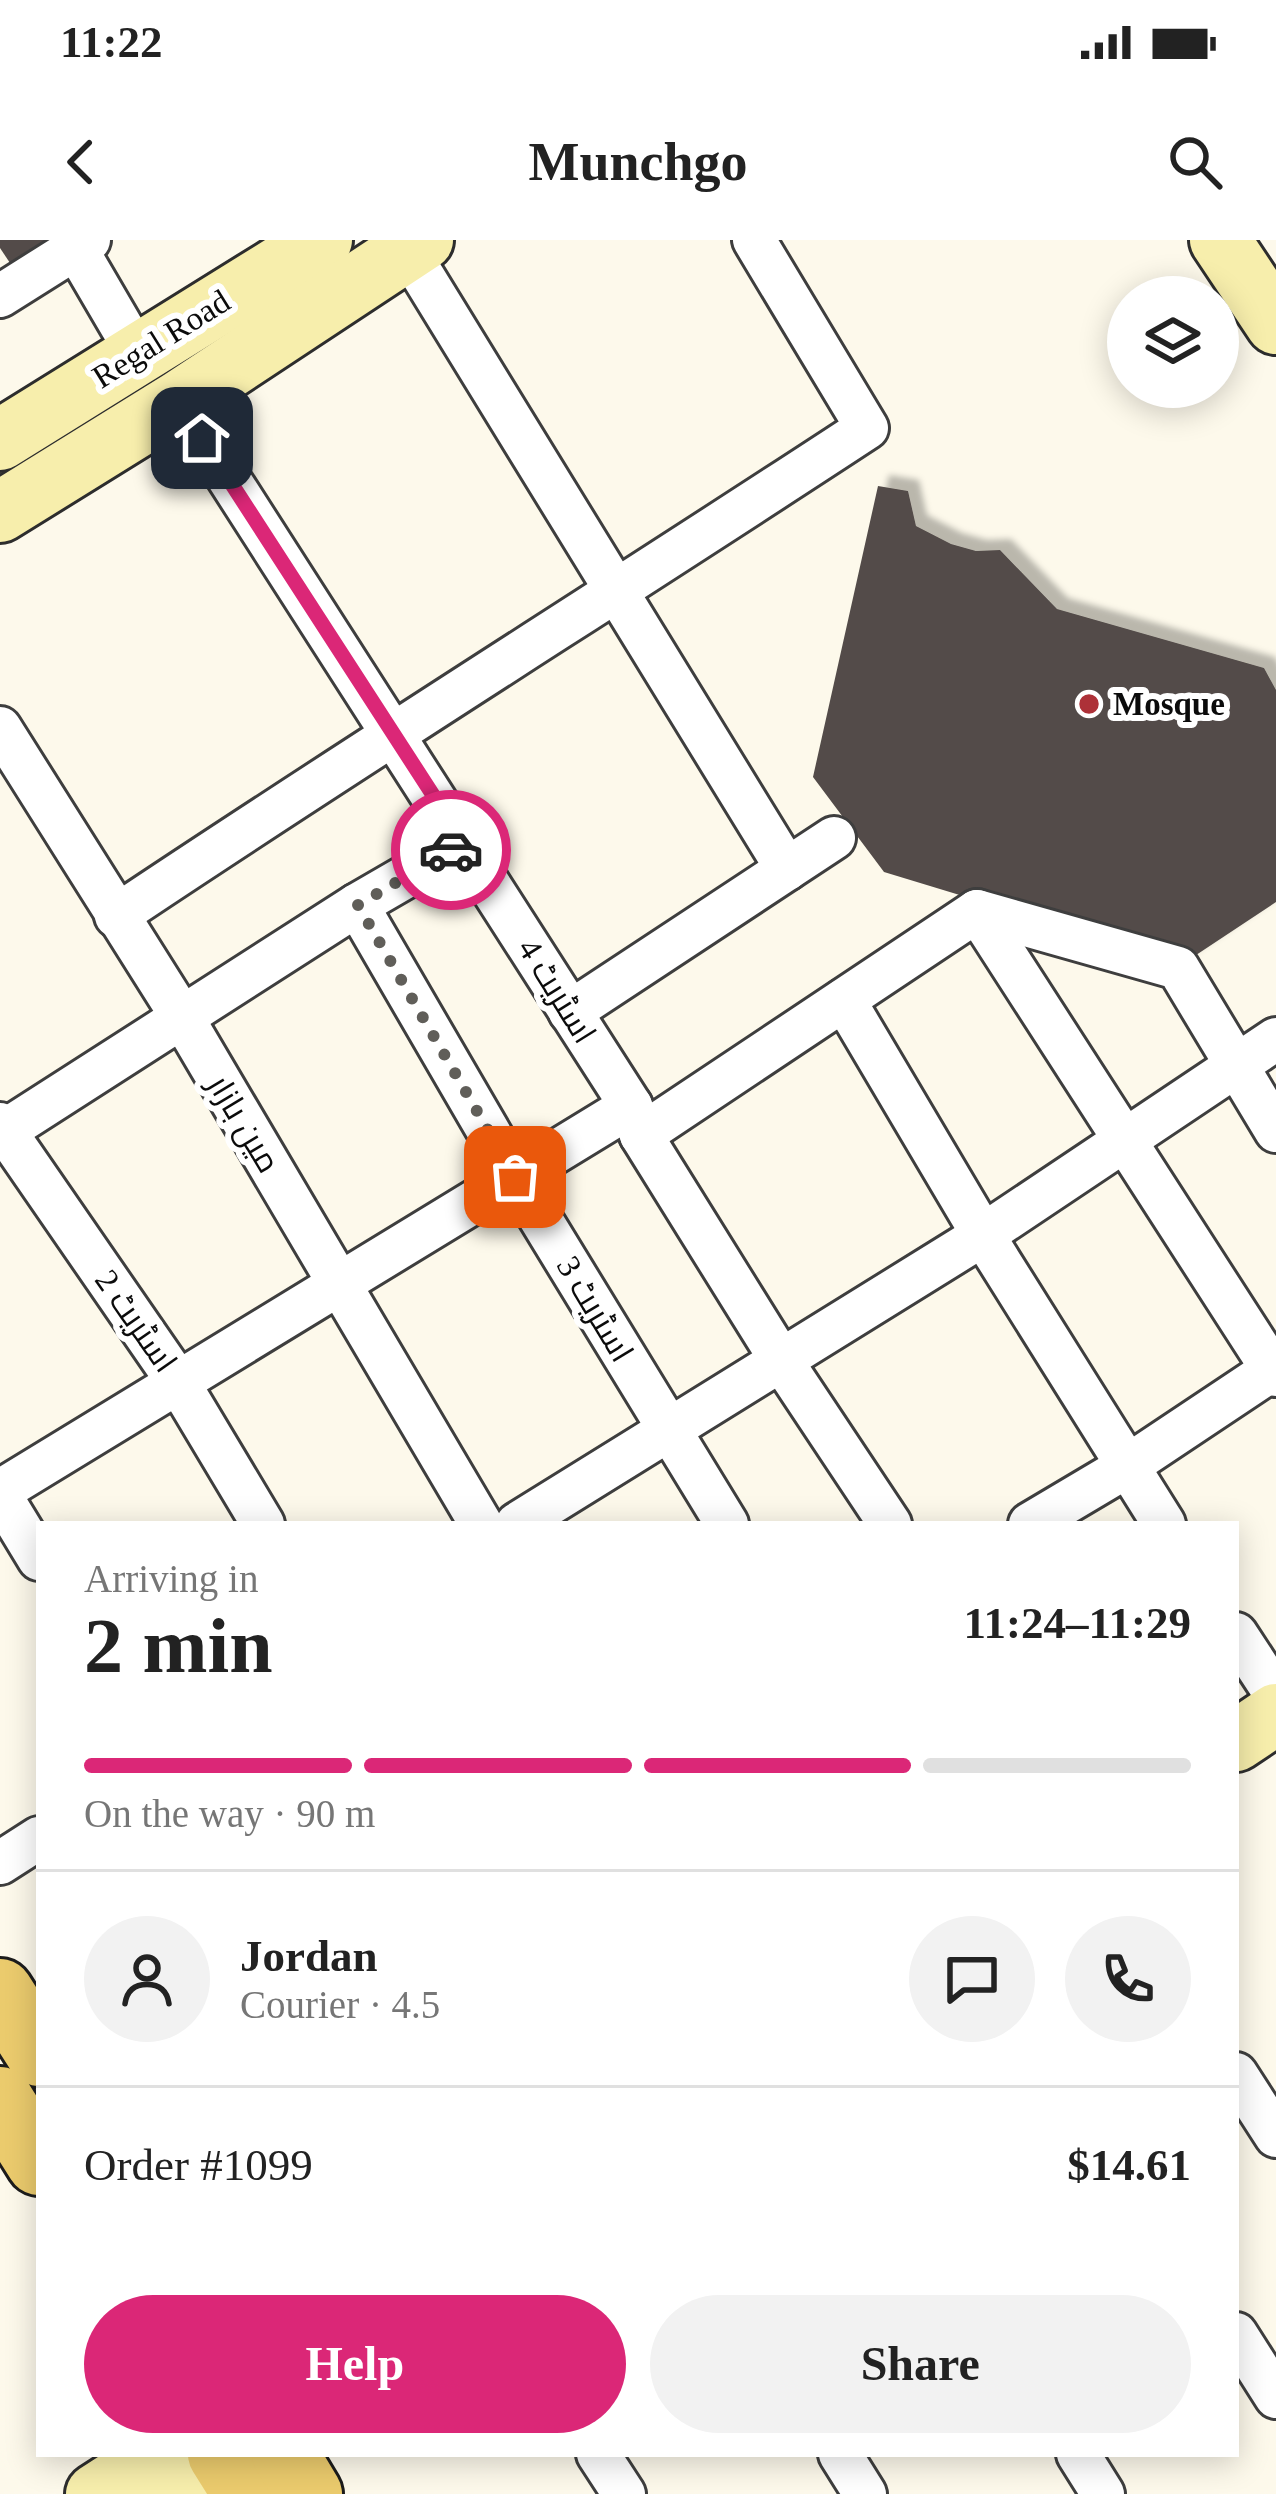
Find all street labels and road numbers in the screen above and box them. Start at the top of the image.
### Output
street label: Regal Road [86,282,237,395]
street label: اسٹریٹ 4 [510,932,603,1050]
street label: مین بازار [198,1067,287,1180]
street label: اسٹریٹ 3 [549,1250,640,1369]
street label: اسٹریٹ 2 [87,1263,184,1380]

